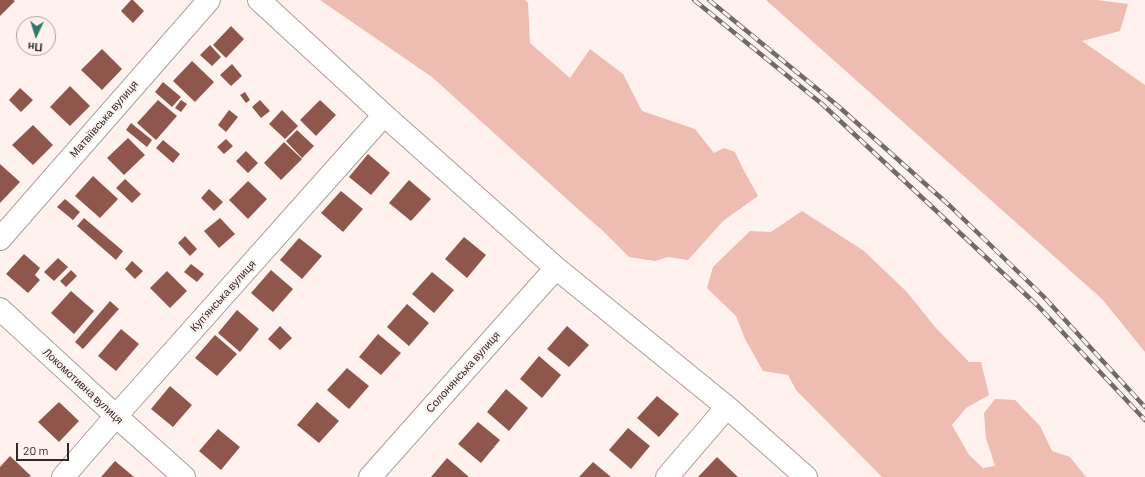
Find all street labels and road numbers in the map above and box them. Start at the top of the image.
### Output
street label: Матвіївська вулиця [67,78,141,160]
street label: Купʼянська вулиця [187,258,259,334]
street label: Солонянська вулиця [423,329,503,415]
street label: Локомотивна вулиця [40,345,126,427]

